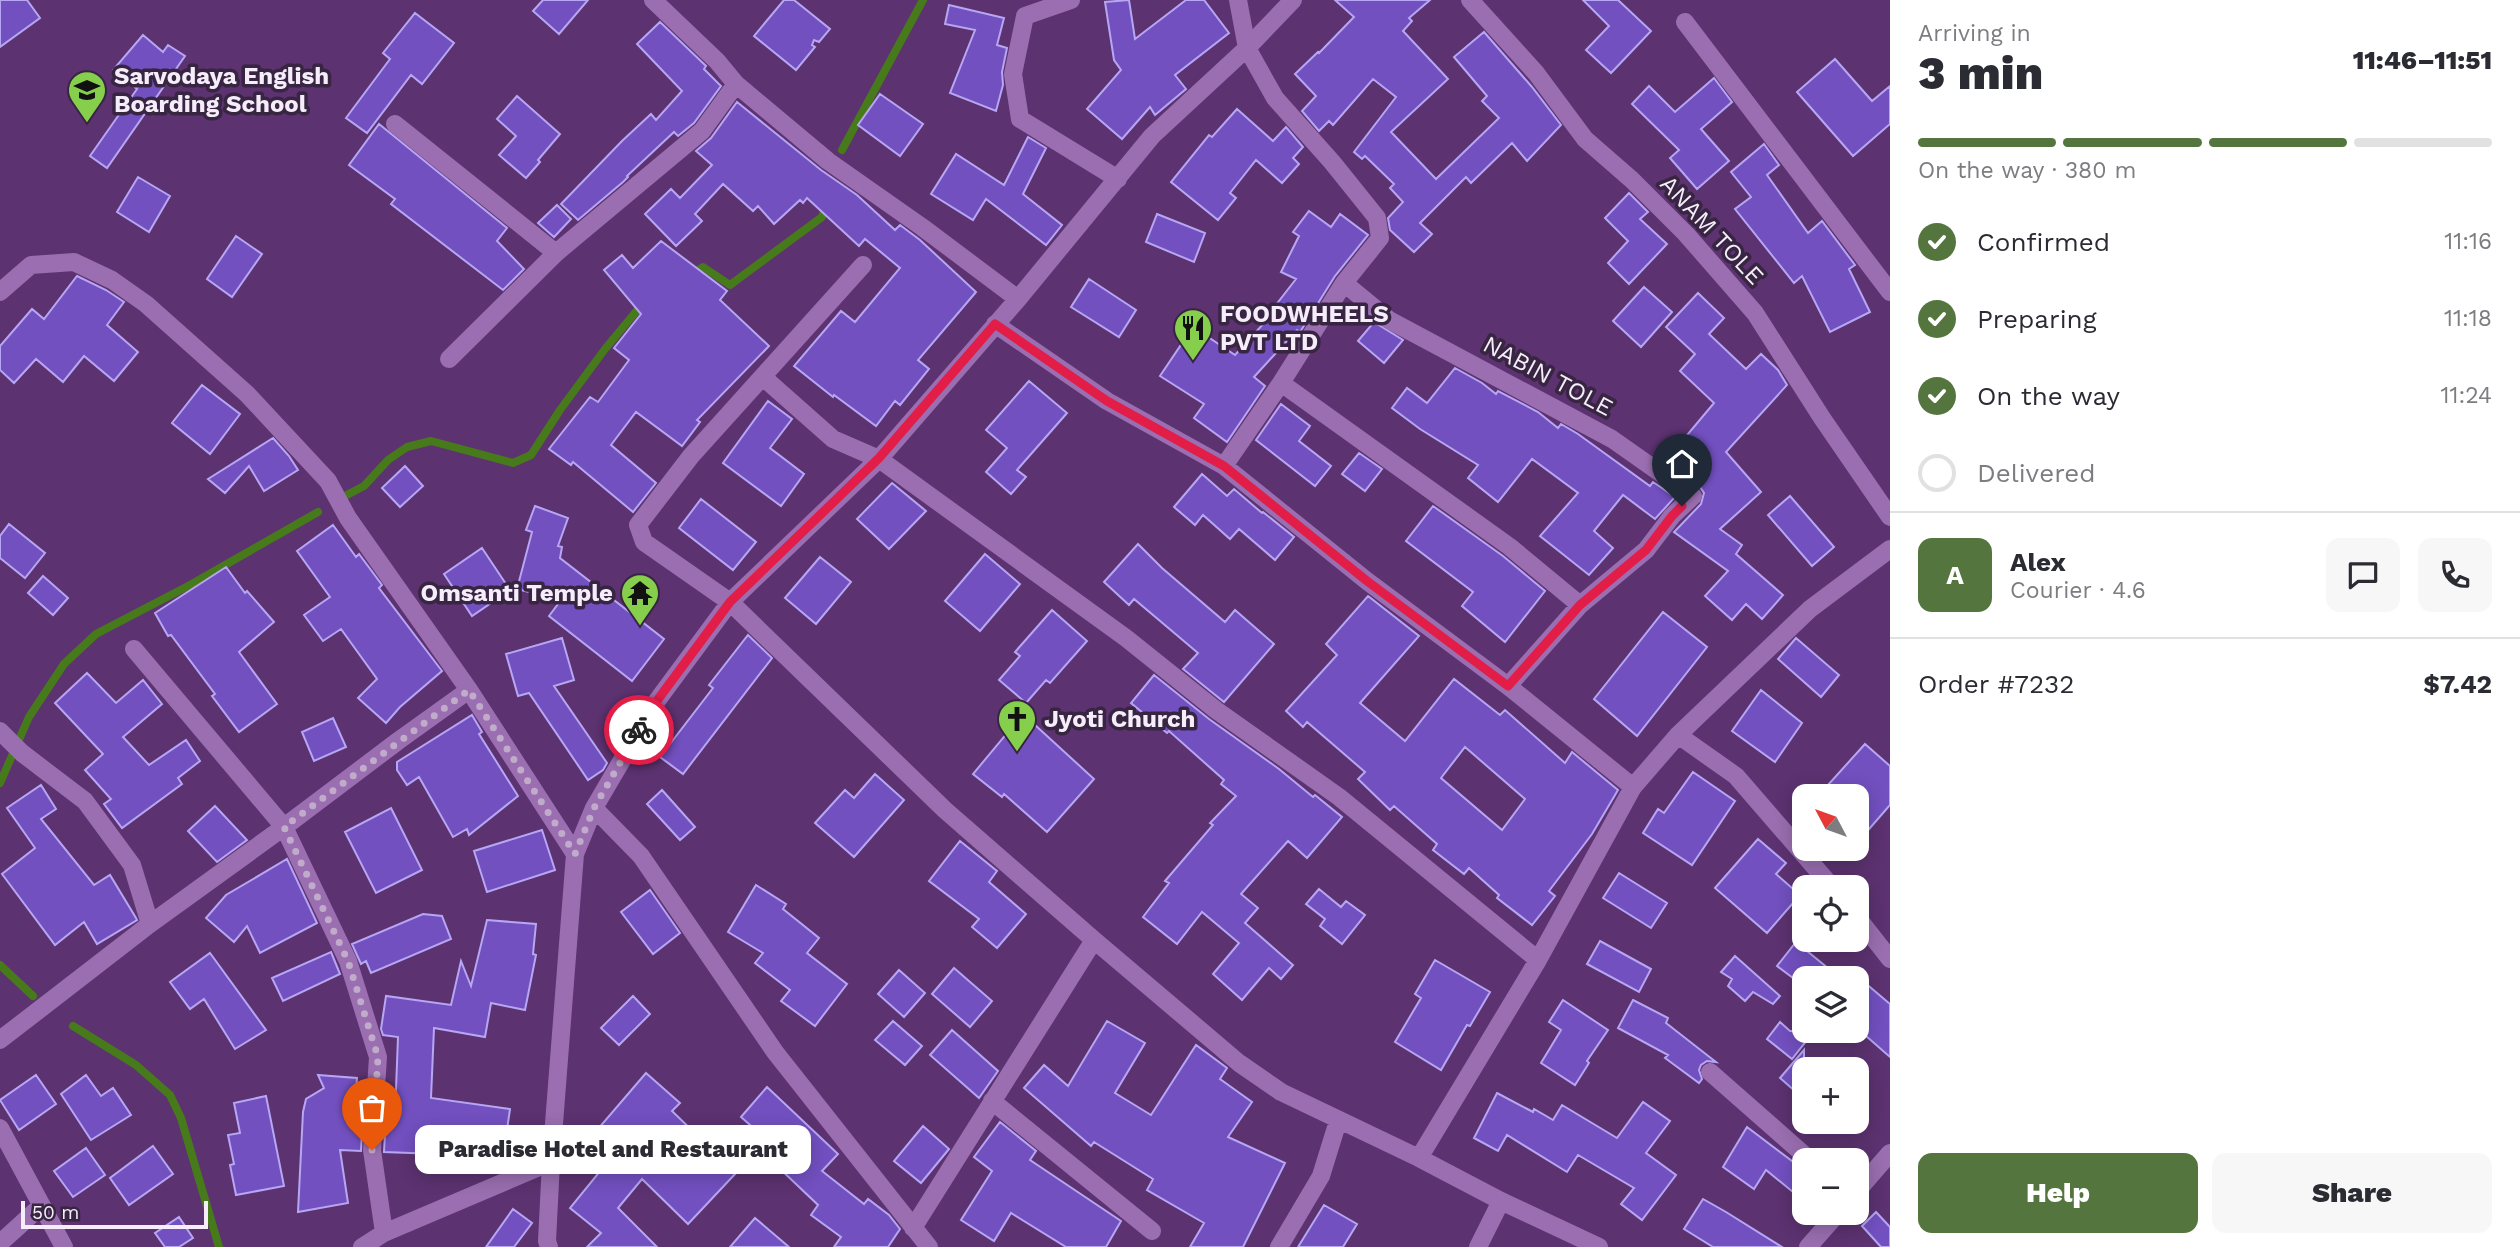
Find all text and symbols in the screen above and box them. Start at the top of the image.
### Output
text: Arriving in [1918,20,2031,47]
text: 11:46–11:51 [2353,45,2492,75]
text: 3 min [1918,46,2043,100]
place label: Sarvodaya English Boarding School [114,62,329,118]
school or university icon: Sarvodaya English Boarding School [66,69,108,124]
text: On the way · 380 m [1918,157,2136,184]
street label: ANAM TOLE [1654,170,1770,290]
icon: check [1918,223,1956,261]
text: Confirmed [1977,227,2110,257]
text: 11:16 [2444,228,2492,255]
place label: FOODWHEELS PVT LTD [1220,300,1389,356]
icon: check [1918,300,1956,338]
text: Preparing [1977,304,2097,334]
text: 11:18 [2444,305,2492,332]
restaurant icon: FOODWHEELS PVT LTD [1172,307,1214,362]
street label: NABIN TOLE [1478,330,1618,422]
icon: check [1918,377,1956,415]
text: On the way [1977,381,2120,411]
text: 11:24 [2440,382,2492,409]
pin [1652,434,1712,506]
icon: home [1663,445,1701,483]
text: Delivered [1977,458,2096,488]
button: chat [2326,538,2400,612]
button: phone [2418,538,2492,612]
text: Alex [2010,547,2066,577]
text: A [1946,560,1964,590]
temple icon: Omsanti Temple [619,572,661,627]
text: Courier · 4.6 [2010,577,2146,604]
place label: Omsanti Temple [421,579,613,607]
text: Order #7232 [1918,669,2074,699]
text: $7.42 [2423,669,2492,699]
courier [604,695,674,765]
church icon: Jyoti Church [996,698,1038,753]
place label: Jyoti Church [1044,705,1196,733]
icon: bike [620,711,658,749]
north arrow [1792,784,1869,861]
map controls [1792,784,1869,1225]
button: locate [1792,875,1869,952]
button: layers [1792,966,1869,1043]
button: + [1792,1057,1869,1134]
pin [342,1078,402,1150]
icon: bag [353,1089,391,1127]
callout: Paradise Hotel and Restaurant [414,1126,810,1174]
text: Paradise Hotel and Restaurant [438,1136,788,1163]
button: − [1792,1148,1869,1225]
button: Help [1918,1153,2198,1233]
button: Share [2212,1153,2492,1233]
scale bar [21,1198,208,1230]
text: 50 m [32,1201,79,1224]

